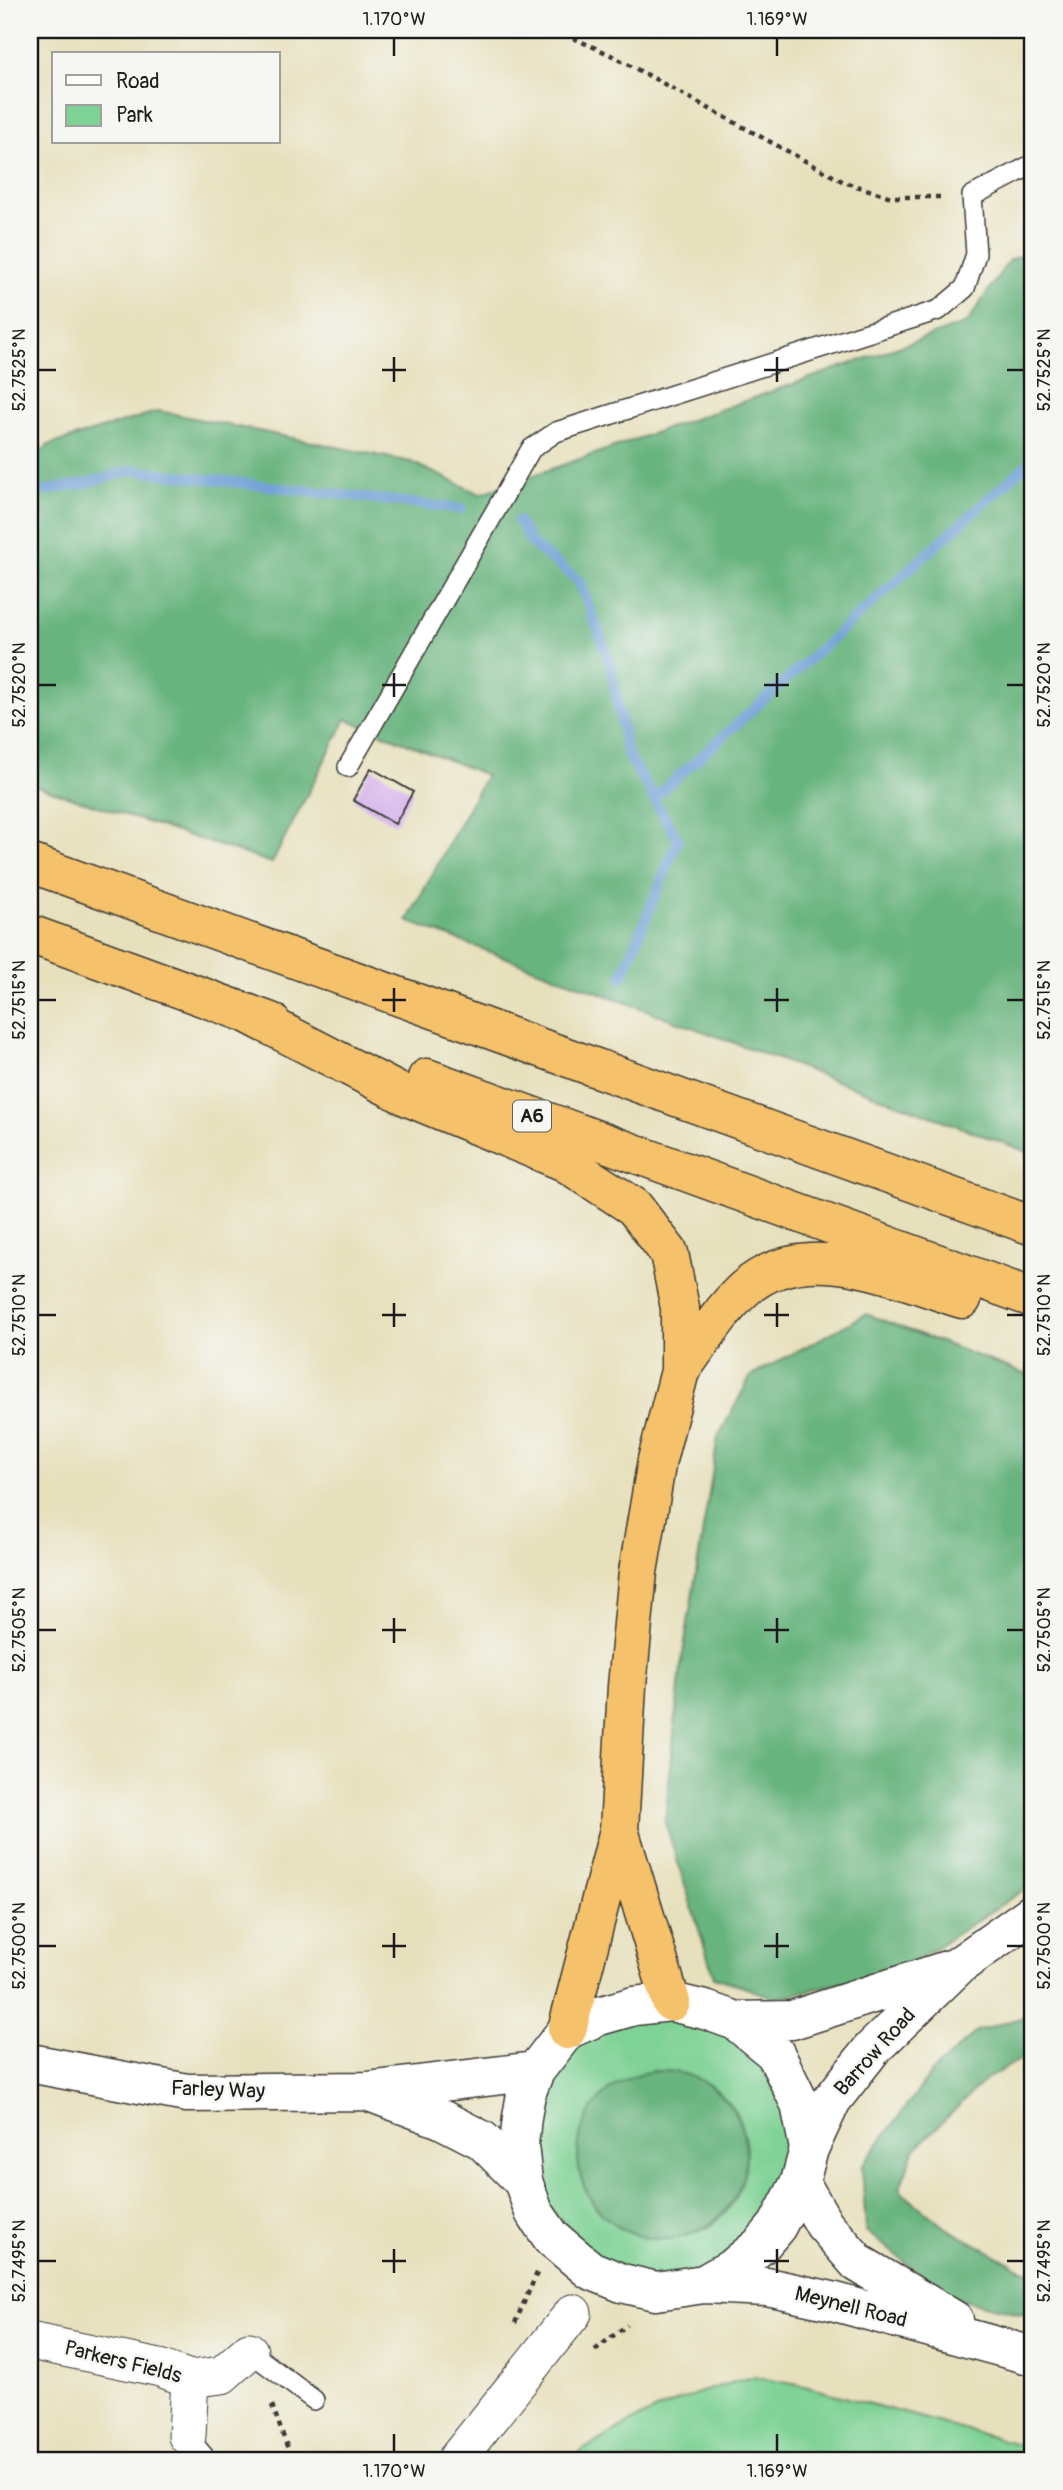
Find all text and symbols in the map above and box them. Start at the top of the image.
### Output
text: 1.170°W [362,8,426,31]
text: 1.169°W [746,8,808,31]
legend [52,52,280,144]
text: Road [116,68,160,95]
text: Park [116,102,153,129]
text: 52.7525°N [8,329,31,411]
text: 52.7525°N [1033,329,1056,411]
text: 52.7520°N [8,642,31,728]
text: 52.7520°N [1033,642,1056,728]
text: 52.7515°N [8,960,31,1040]
text: 52.7515°N [1033,960,1056,1040]
road number: A6 [513,1100,551,1132]
text: 52.7510°N [8,1274,31,1356]
text: 52.7510°N [1033,1274,1056,1356]
text: 52.7505°N [8,1587,31,1673]
text: 52.7505°N [1033,1587,1056,1673]
text: 52.7500°N [8,1902,31,1990]
text: 52.7500°N [1033,1902,1056,1990]
street label: Barrow Road [828,2002,922,2102]
street label: Farley Way [170,2075,266,2105]
text: 52.7495°N [8,2220,31,2302]
text: 52.7495°N [1033,2220,1056,2302]
street label: Meynell Road [792,2280,910,2334]
street label: Parkers Fields [62,2334,185,2390]
text: 1.170°W [362,2460,426,2483]
text: 1.169°W [746,2460,808,2483]

